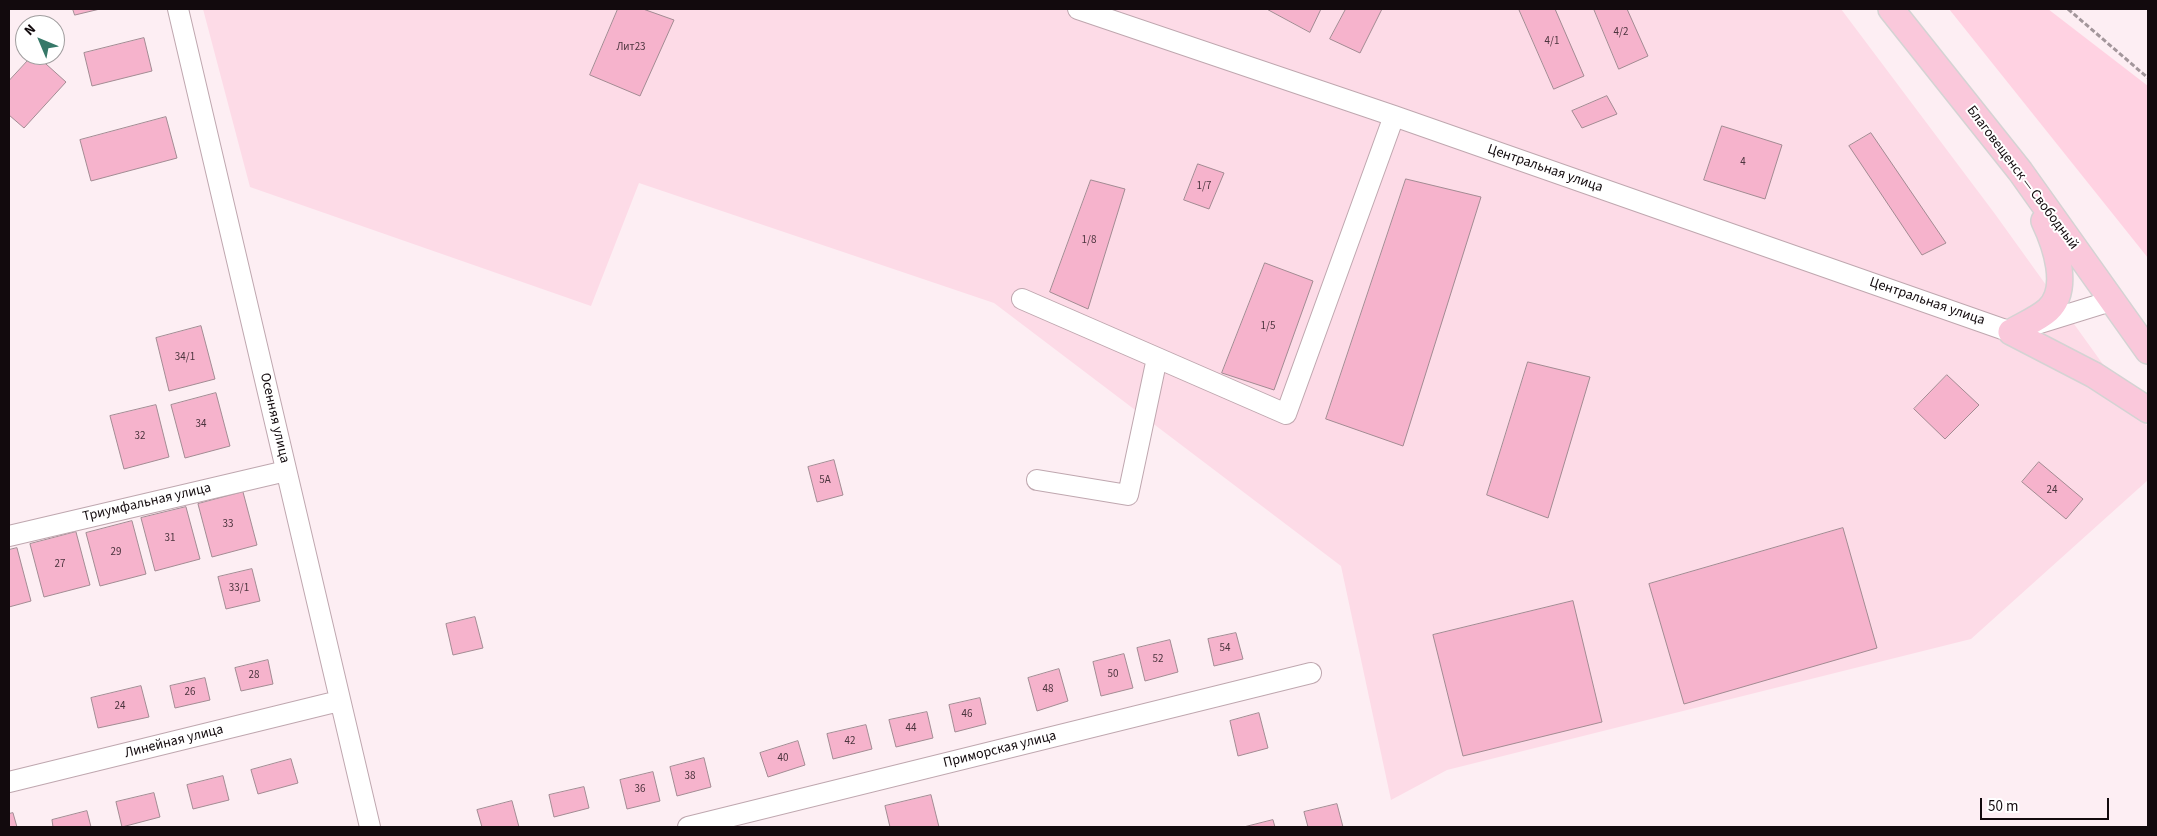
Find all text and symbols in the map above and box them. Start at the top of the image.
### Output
north arrow [15,15,65,65]
text: N [20,20,40,40]
house number: 4/2 [1614,26,1628,40]
house number: 4/1 [1545,35,1559,49]
house number: Лит23 [616,41,646,55]
street label: Благовещенск — Свободный [1962,103,2082,253]
street label: Центральная улица [1485,141,1605,197]
house number: 4 [1740,156,1746,170]
house number: 1/7 [1197,180,1211,194]
house number: 1/8 [1082,234,1096,248]
street label: Центральная улица [1867,274,1987,330]
house number: 1/5 [1261,320,1275,334]
house number: 34/1 [175,351,195,365]
street label: Осенняя улица [255,371,293,465]
house number: 34 [196,418,206,432]
house number: 32 [135,430,145,444]
house number: 5А [819,474,831,488]
street label: Триумфальная улица [81,480,213,526]
house number: 24 [2047,484,2057,498]
house number: 33 [223,518,233,532]
house number: 31 [165,532,175,546]
house number: 29 [111,546,121,560]
house number: 27 [55,558,65,572]
house number: 33/1 [229,582,249,596]
house number: 54 [1220,642,1230,656]
house number: 52 [1153,653,1163,667]
house number: 50 [1108,668,1118,682]
house number: 28 [249,669,259,683]
house number: 48 [1043,683,1053,697]
house number: 26 [185,686,195,700]
house number: 24 [115,700,125,714]
house number: 46 [962,708,972,722]
street label: Линейная улица [123,722,225,762]
house number: 44 [906,722,916,736]
street label: Приморская улица [942,728,1058,772]
house number: 42 [845,735,855,749]
house number: 40 [778,752,788,766]
house number: 38 [685,770,695,784]
house number: 36 [635,783,645,797]
scale bar [1982,788,2111,820]
text: 50 m [1988,796,2018,817]

